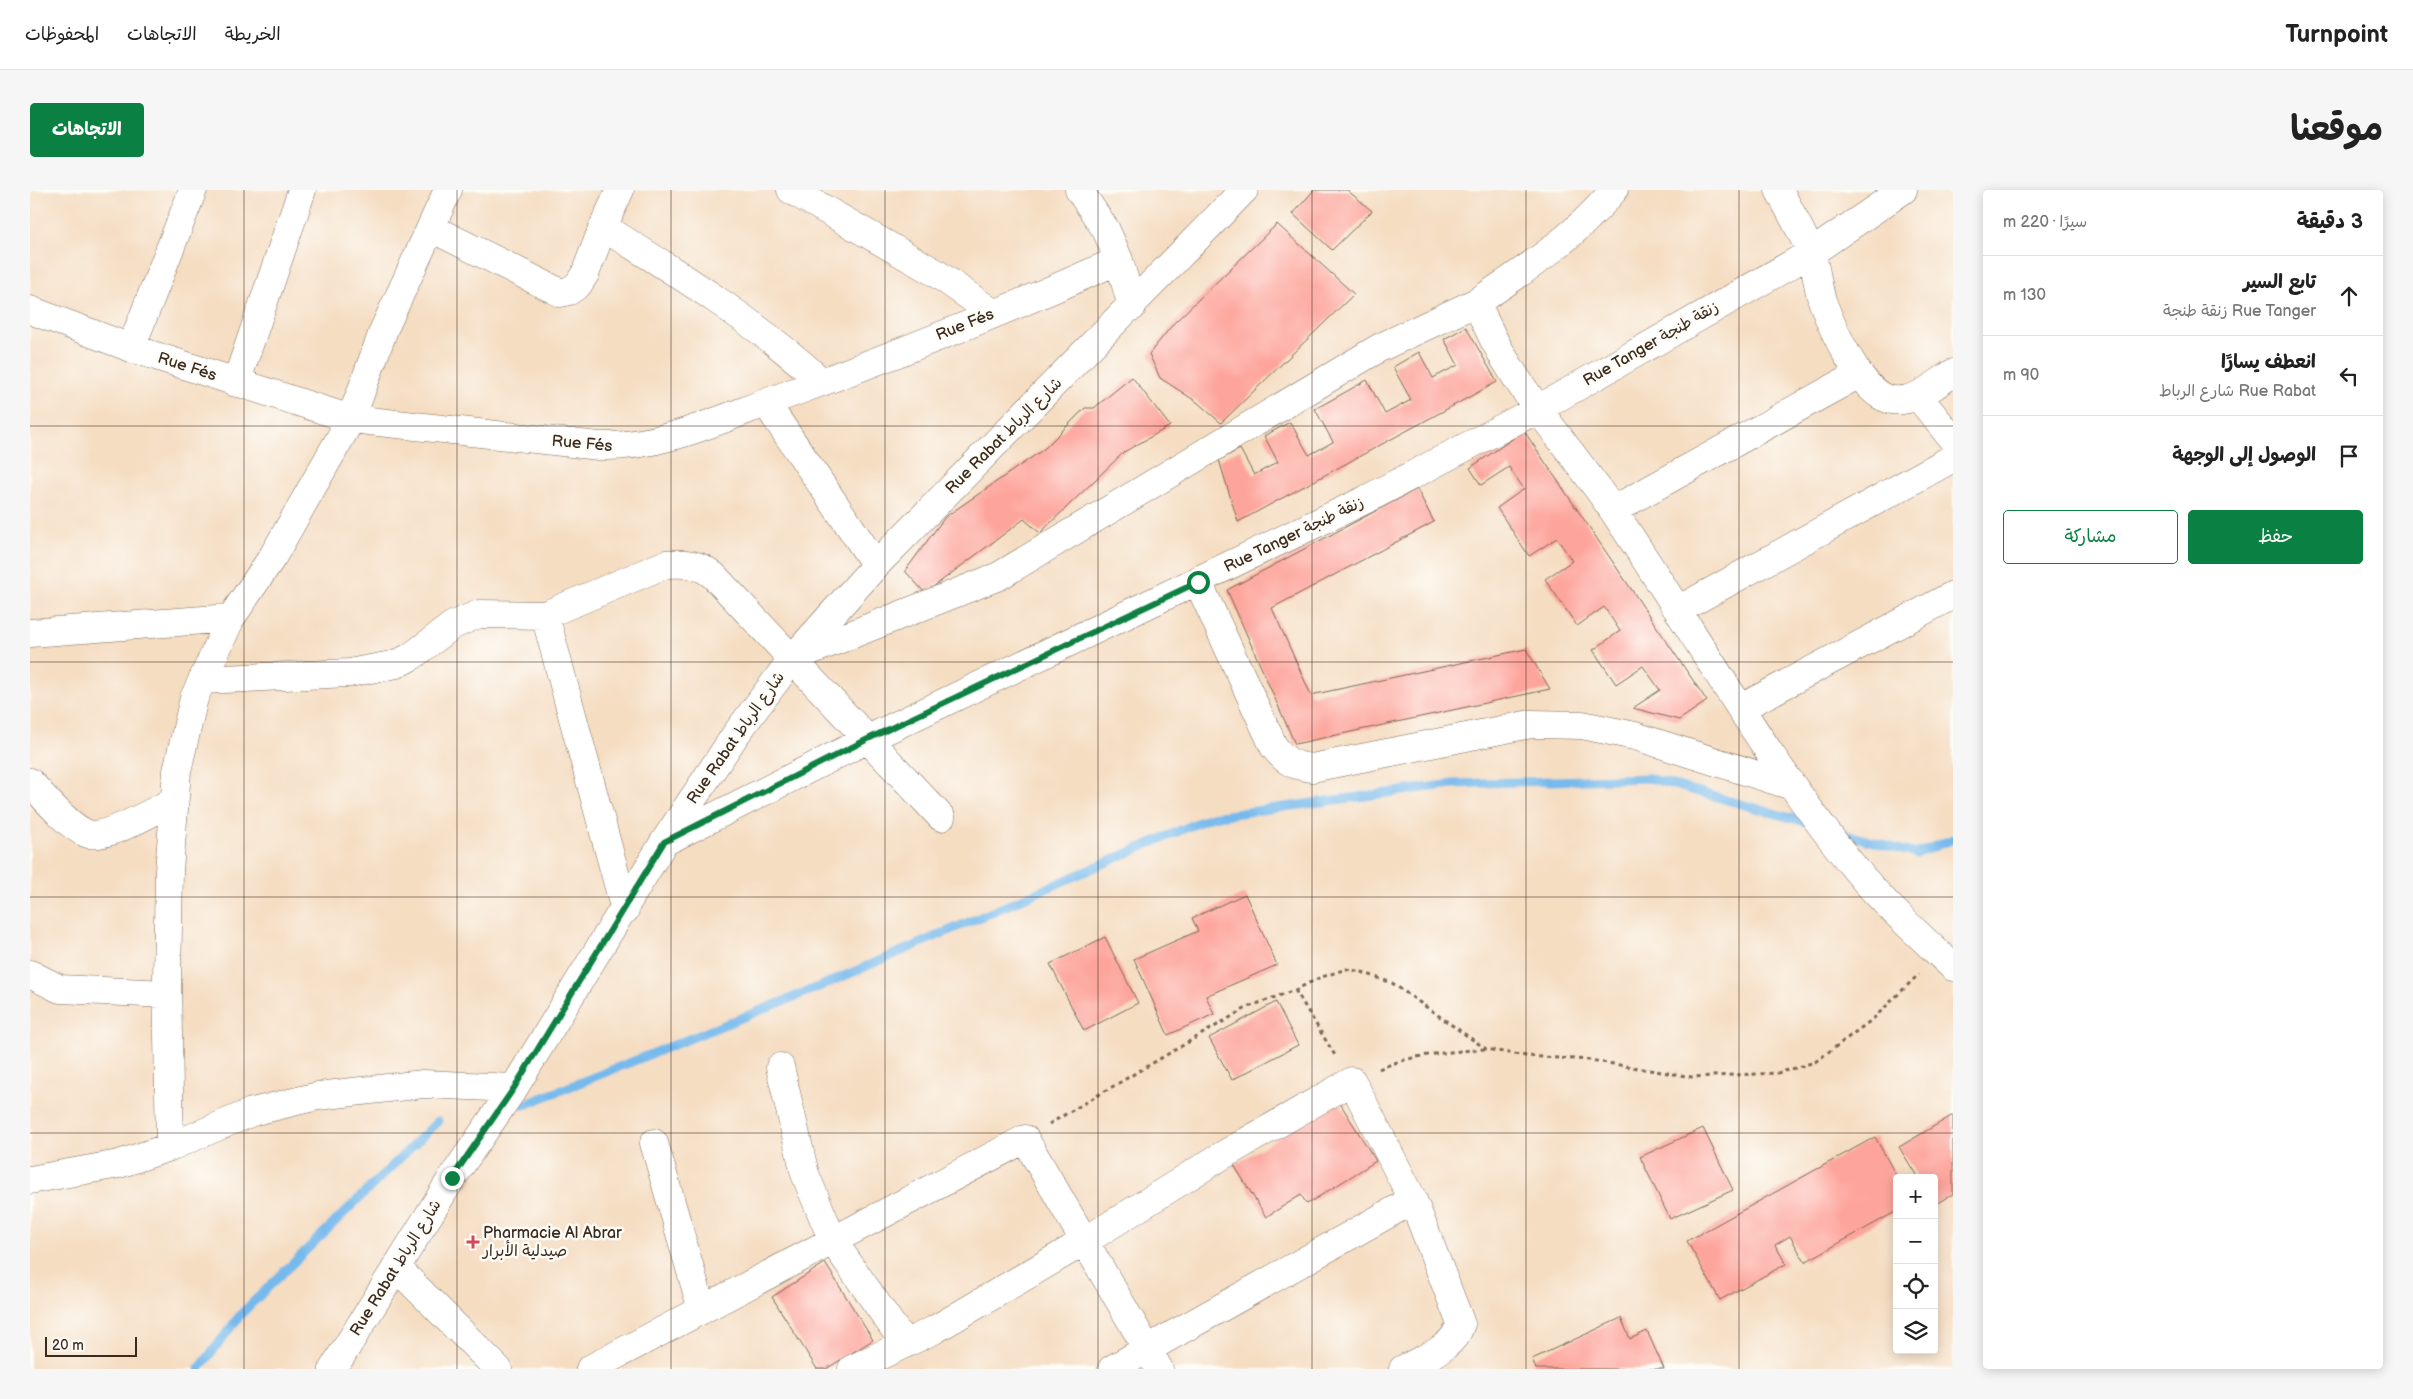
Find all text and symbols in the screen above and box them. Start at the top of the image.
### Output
text: Turnpoint [2285,20,2388,49]
text: المحفوظات [25,24,99,45]
text: الاتجاهات [127,24,197,45]
text: الخريطة [225,24,281,45]
button: الاتجاهات [30,103,144,157]
text: موقعنا [2290,108,2383,151]
text: 3 دقيقة [2297,209,2363,234]
text: سيرًا · 220 m [2003,213,2087,232]
text: تابع السير [2243,271,2316,294]
icon: ahead [2335,282,2363,310]
text: 130 m [2003,286,2046,305]
street label: Rue Tanger زنقة طنجة [1580,298,1722,390]
text: Rue Tanger زنقة طنجة [2163,302,2316,321]
street label: Rue Fés [933,305,997,345]
street label: Rue Fés [155,349,219,385]
text: انعطف يسارًا [2221,351,2316,374]
icon: left [2335,362,2363,390]
text: 90 m [2003,366,2039,385]
street label: Rue Rabat شارع الرباط [942,374,1067,499]
text: Rue Rabat شارع الرباط [2159,382,2316,401]
street label: Rue Fés [551,432,613,456]
icon: arrive [2335,442,2363,470]
text: الوصول إلى الوجهة [2172,444,2316,467]
street label: Rue Tanger زنقة طنجة [1221,493,1367,577]
button: مشاركة [2003,510,2178,564]
button: حفظ [2188,510,2363,564]
route start [1187,571,1210,594]
street label: Rue Rabat شارع الرباط [683,668,790,808]
route end [441,1167,464,1190]
map controls [1893,1174,1938,1354]
button: + [1893,1174,1938,1219]
street label: Rue Rabat شارع الرباط [346,1196,447,1340]
button: − [1893,1219,1938,1264]
place label: Pharmacie Al Abrar صيدلية الأبرار [481,1224,622,1261]
marker: Pharmacie Al Abrar صيدلية الأبرار [467,1236,479,1248]
button: locate [1893,1264,1938,1309]
button: layers [1893,1309,1938,1354]
scale bar [45,1334,138,1357]
text: 20 m [52,1337,84,1354]

